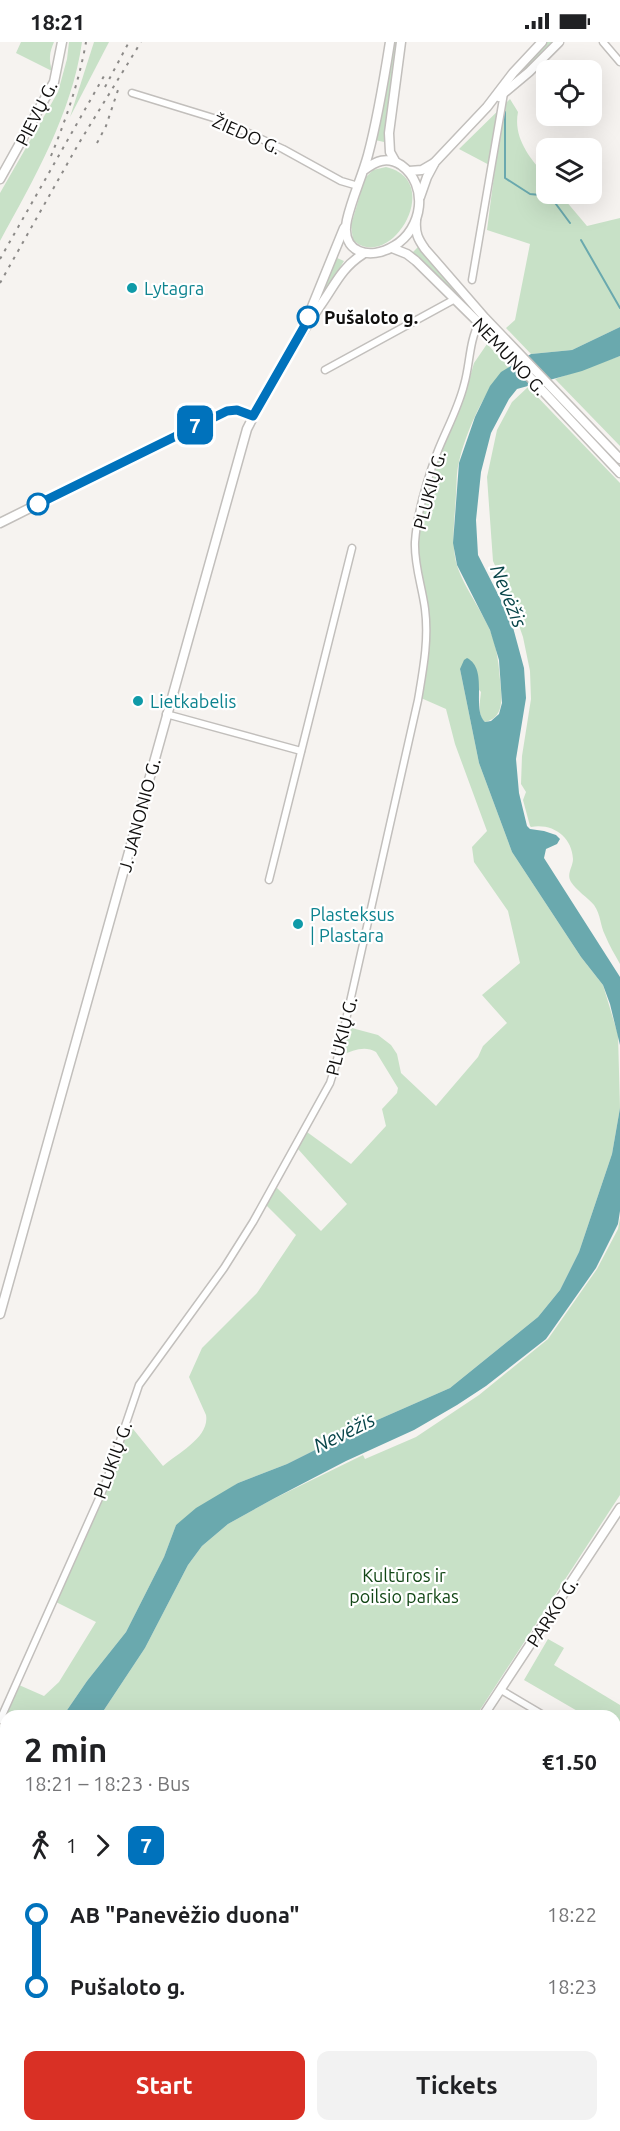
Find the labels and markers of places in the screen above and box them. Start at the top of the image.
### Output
place label: Lytagra [144,278,204,298]
marker: Lytagra [125,281,139,295]
marker: Pušaloto g. [297,306,319,328]
place label: Pušaloto g. [324,307,418,327]
unlabelled marker [27,493,49,515]
place label: Lietkabelis [150,691,236,711]
marker: Lietkabelis [131,694,145,708]
place label: Plasteksus | Plastara [310,904,395,945]
marker: Plasteksus | Plastara [291,917,305,931]

